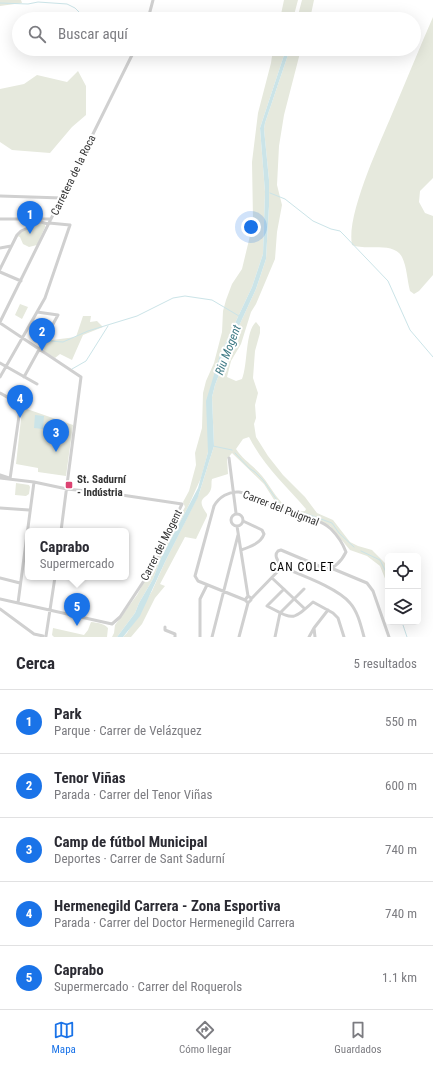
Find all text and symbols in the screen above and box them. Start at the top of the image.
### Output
search box [12,12,421,56]
icon: search [26,23,48,45]
text: Buscar aquí [58,25,128,43]
street label: Carretera de la Roca [48,133,99,218]
pin: 1 [17,201,43,234]
your location [241,217,261,237]
pin: 2 [29,318,55,351]
water label: Riu Mogent [212,323,244,377]
pin: 4 [7,385,33,418]
pin: 3 [43,419,69,452]
place label: St. Sadurní - Indústria [77,473,127,499]
marker: St. Sadurní - Indústria [64,480,74,490]
street label: Carrer del Puigmal [241,488,321,529]
street label: Carrer del Mogent [138,508,185,583]
popup [25,528,129,580]
text: Caprabo [40,538,90,556]
map controls [385,553,421,625]
button: locate [385,553,421,589]
text: Supermercado [40,556,114,571]
district label: CAN COLET [270,560,334,574]
button: layers [385,589,421,625]
pin: 5 [64,593,90,626]
text: Cerca [16,653,55,673]
text: 5 resultados [353,656,417,671]
text: Park [54,705,82,723]
text: 1 [26,714,32,729]
text: 550 m [385,714,417,729]
text: Parque · Carrer de Velázquez [54,723,202,738]
text: Tenor Viñas [54,769,126,787]
text: 2 [26,778,32,793]
text: 600 m [385,778,417,793]
text: Parada · Carrer del Tenor Viñas [54,787,213,802]
text: Camp de fútbol Municipal [54,833,208,851]
text: 3 [26,842,32,857]
text: 740 m [385,842,417,857]
text: Deportes · Carrer de Sant Sadurní [54,851,225,866]
text: Hermenegild Carrera - Zona Esportiva [54,897,281,915]
text: 4 [26,906,32,921]
text: 740 m [385,906,417,921]
text: Parada · Carrer del Doctor Hermenegild Carrera [54,915,295,930]
text: Caprabo [54,961,104,979]
text: 5 [26,970,32,985]
text: 1.1 km [382,970,417,985]
text: Supermercado · Carrer del Roquerols [54,979,242,994]
tab: Mapa [52,1019,76,1056]
tab: Cómo llegar [179,1019,231,1056]
tab: Guardados [334,1019,381,1056]

